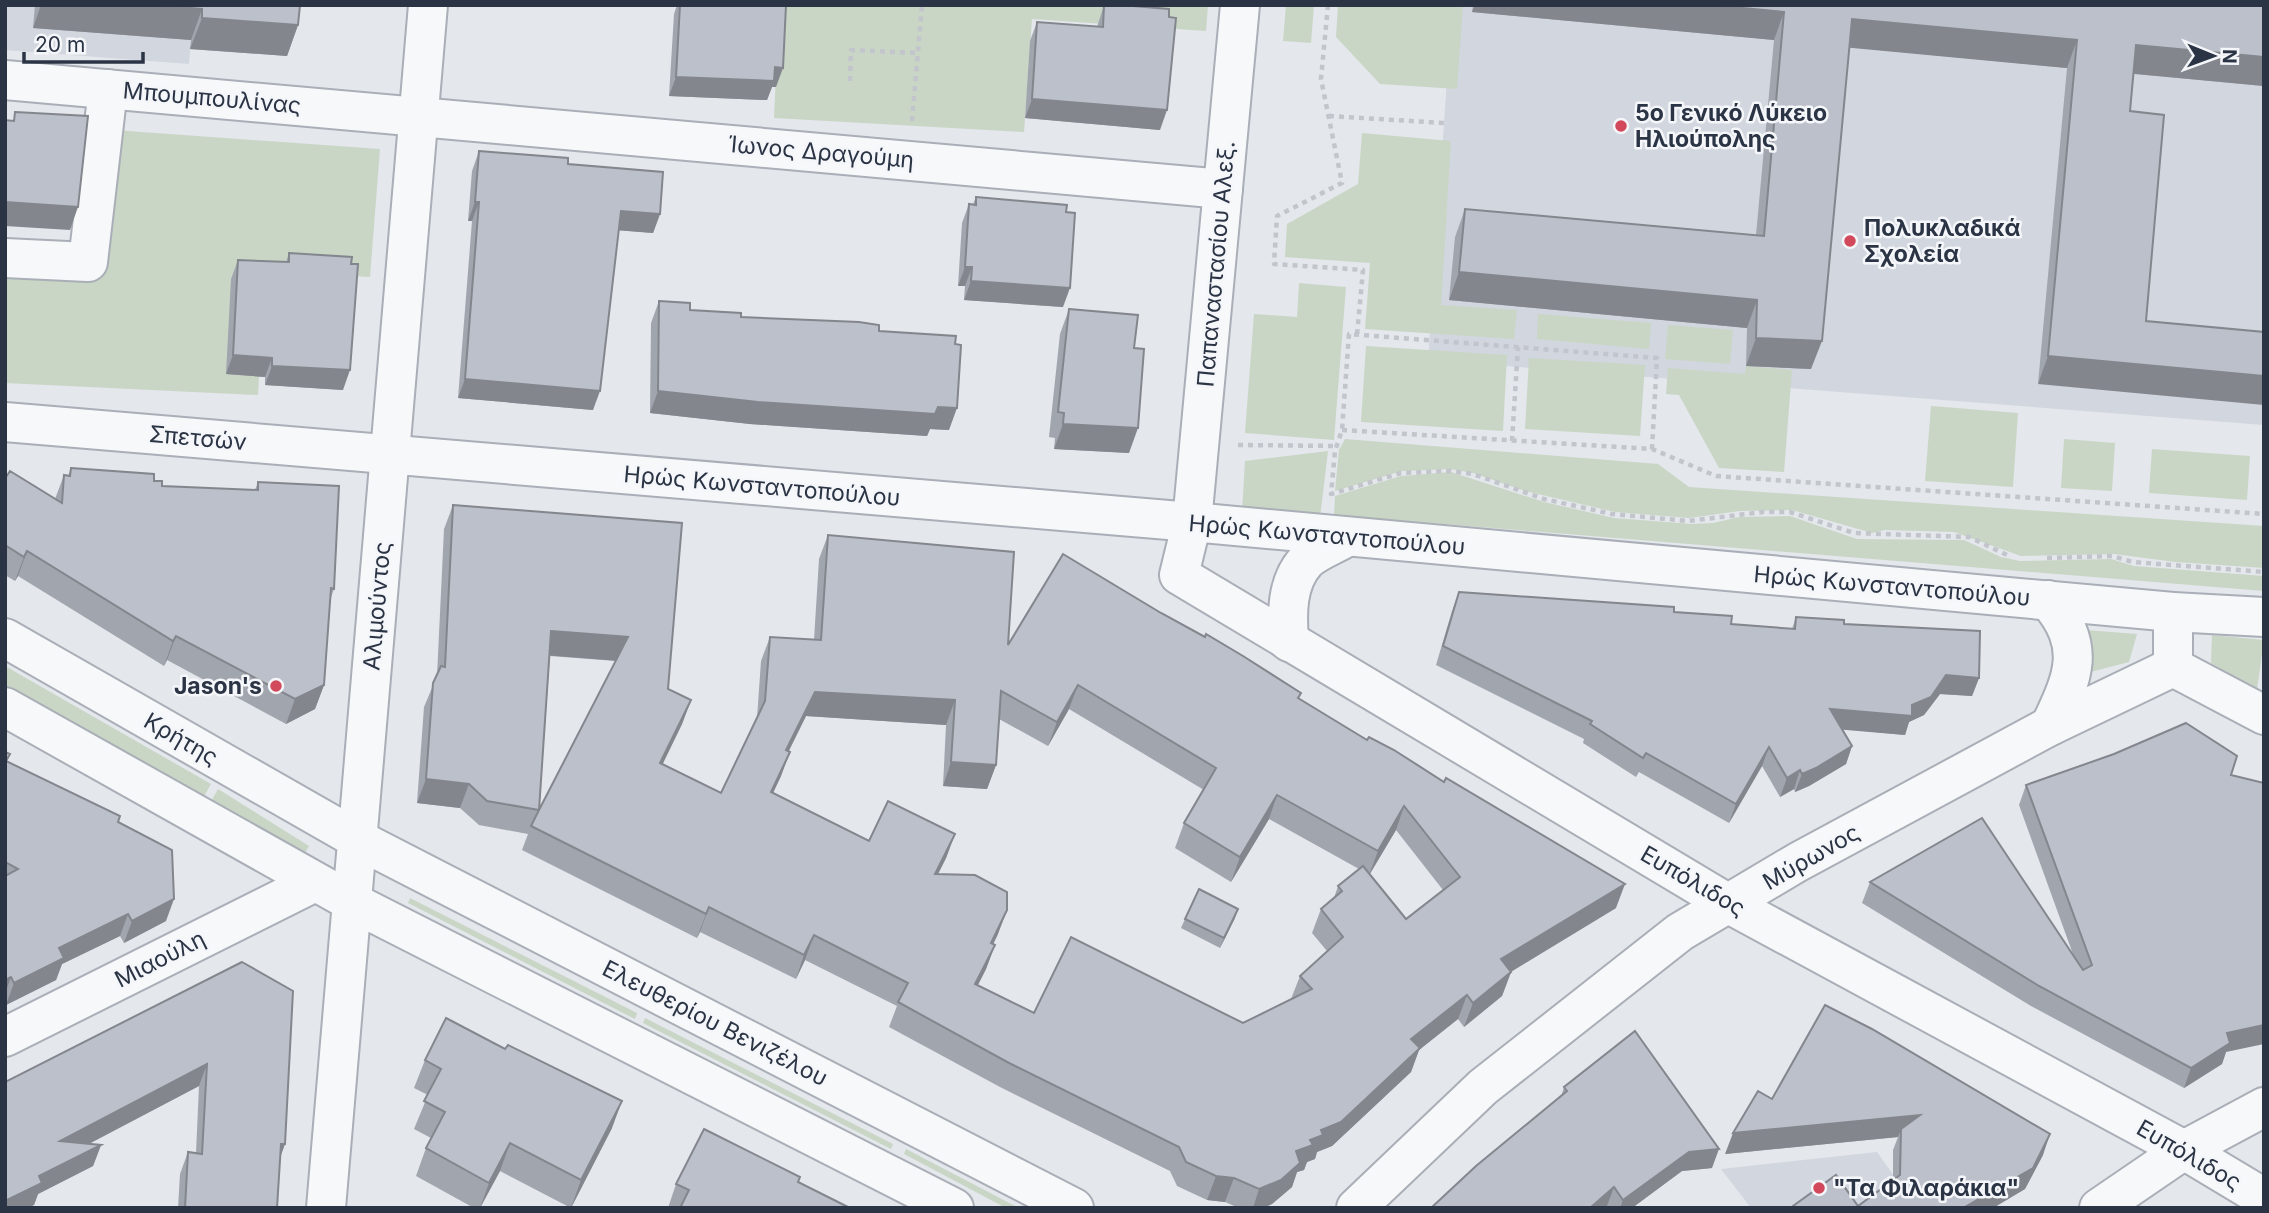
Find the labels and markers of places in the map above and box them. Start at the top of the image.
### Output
place label: 5ο Γενικό Λύκειο Ηλιούπολης [1635,99,1827,153]
marker: 5ο Γενικό Λύκειο Ηλιούπολης [1613,118,1629,134]
place label: Πολυκλαδικά Σχολεία [1864,214,2020,268]
marker: Πολυκλαδικά Σχολεία [1842,233,1858,249]
place label: Jason's [174,672,262,700]
marker: Jason's [268,678,284,694]
place label: "Τα Φιλαράκια" [1833,1174,2019,1202]
marker: "Τα Φιλαράκια" [1811,1180,1827,1196]

